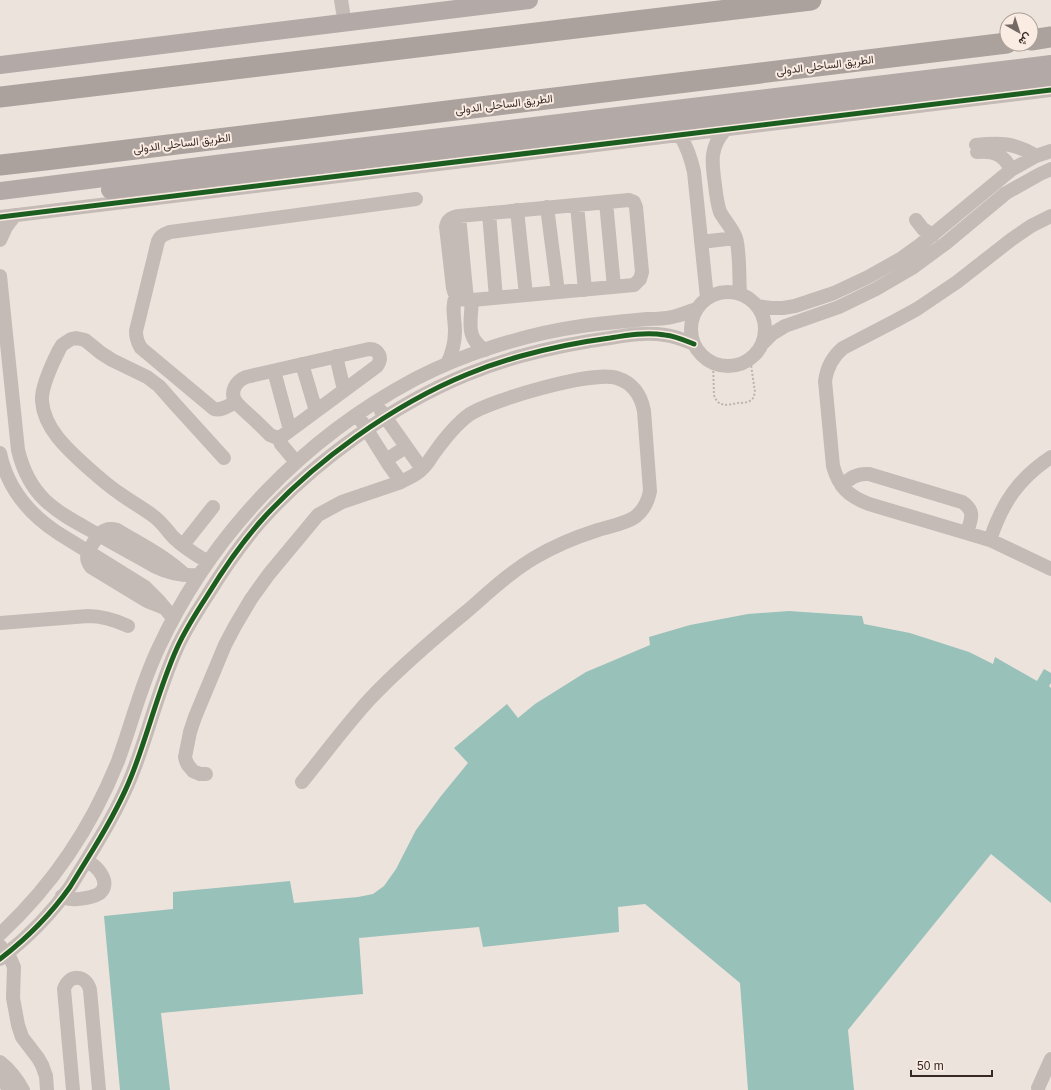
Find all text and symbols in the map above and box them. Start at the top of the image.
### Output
north arrow [999,12,1039,52]
text: ش [1016,30,1034,49]
street label: الطريق الساحلى الدولى [776,53,875,78]
street label: الطريق الساحلى الدولى [455,92,554,117]
street label: الطريق الساحلى الدولى [133,131,232,156]
scale bar [911,1052,992,1078]
text: 50 m [917,1059,944,1073]

